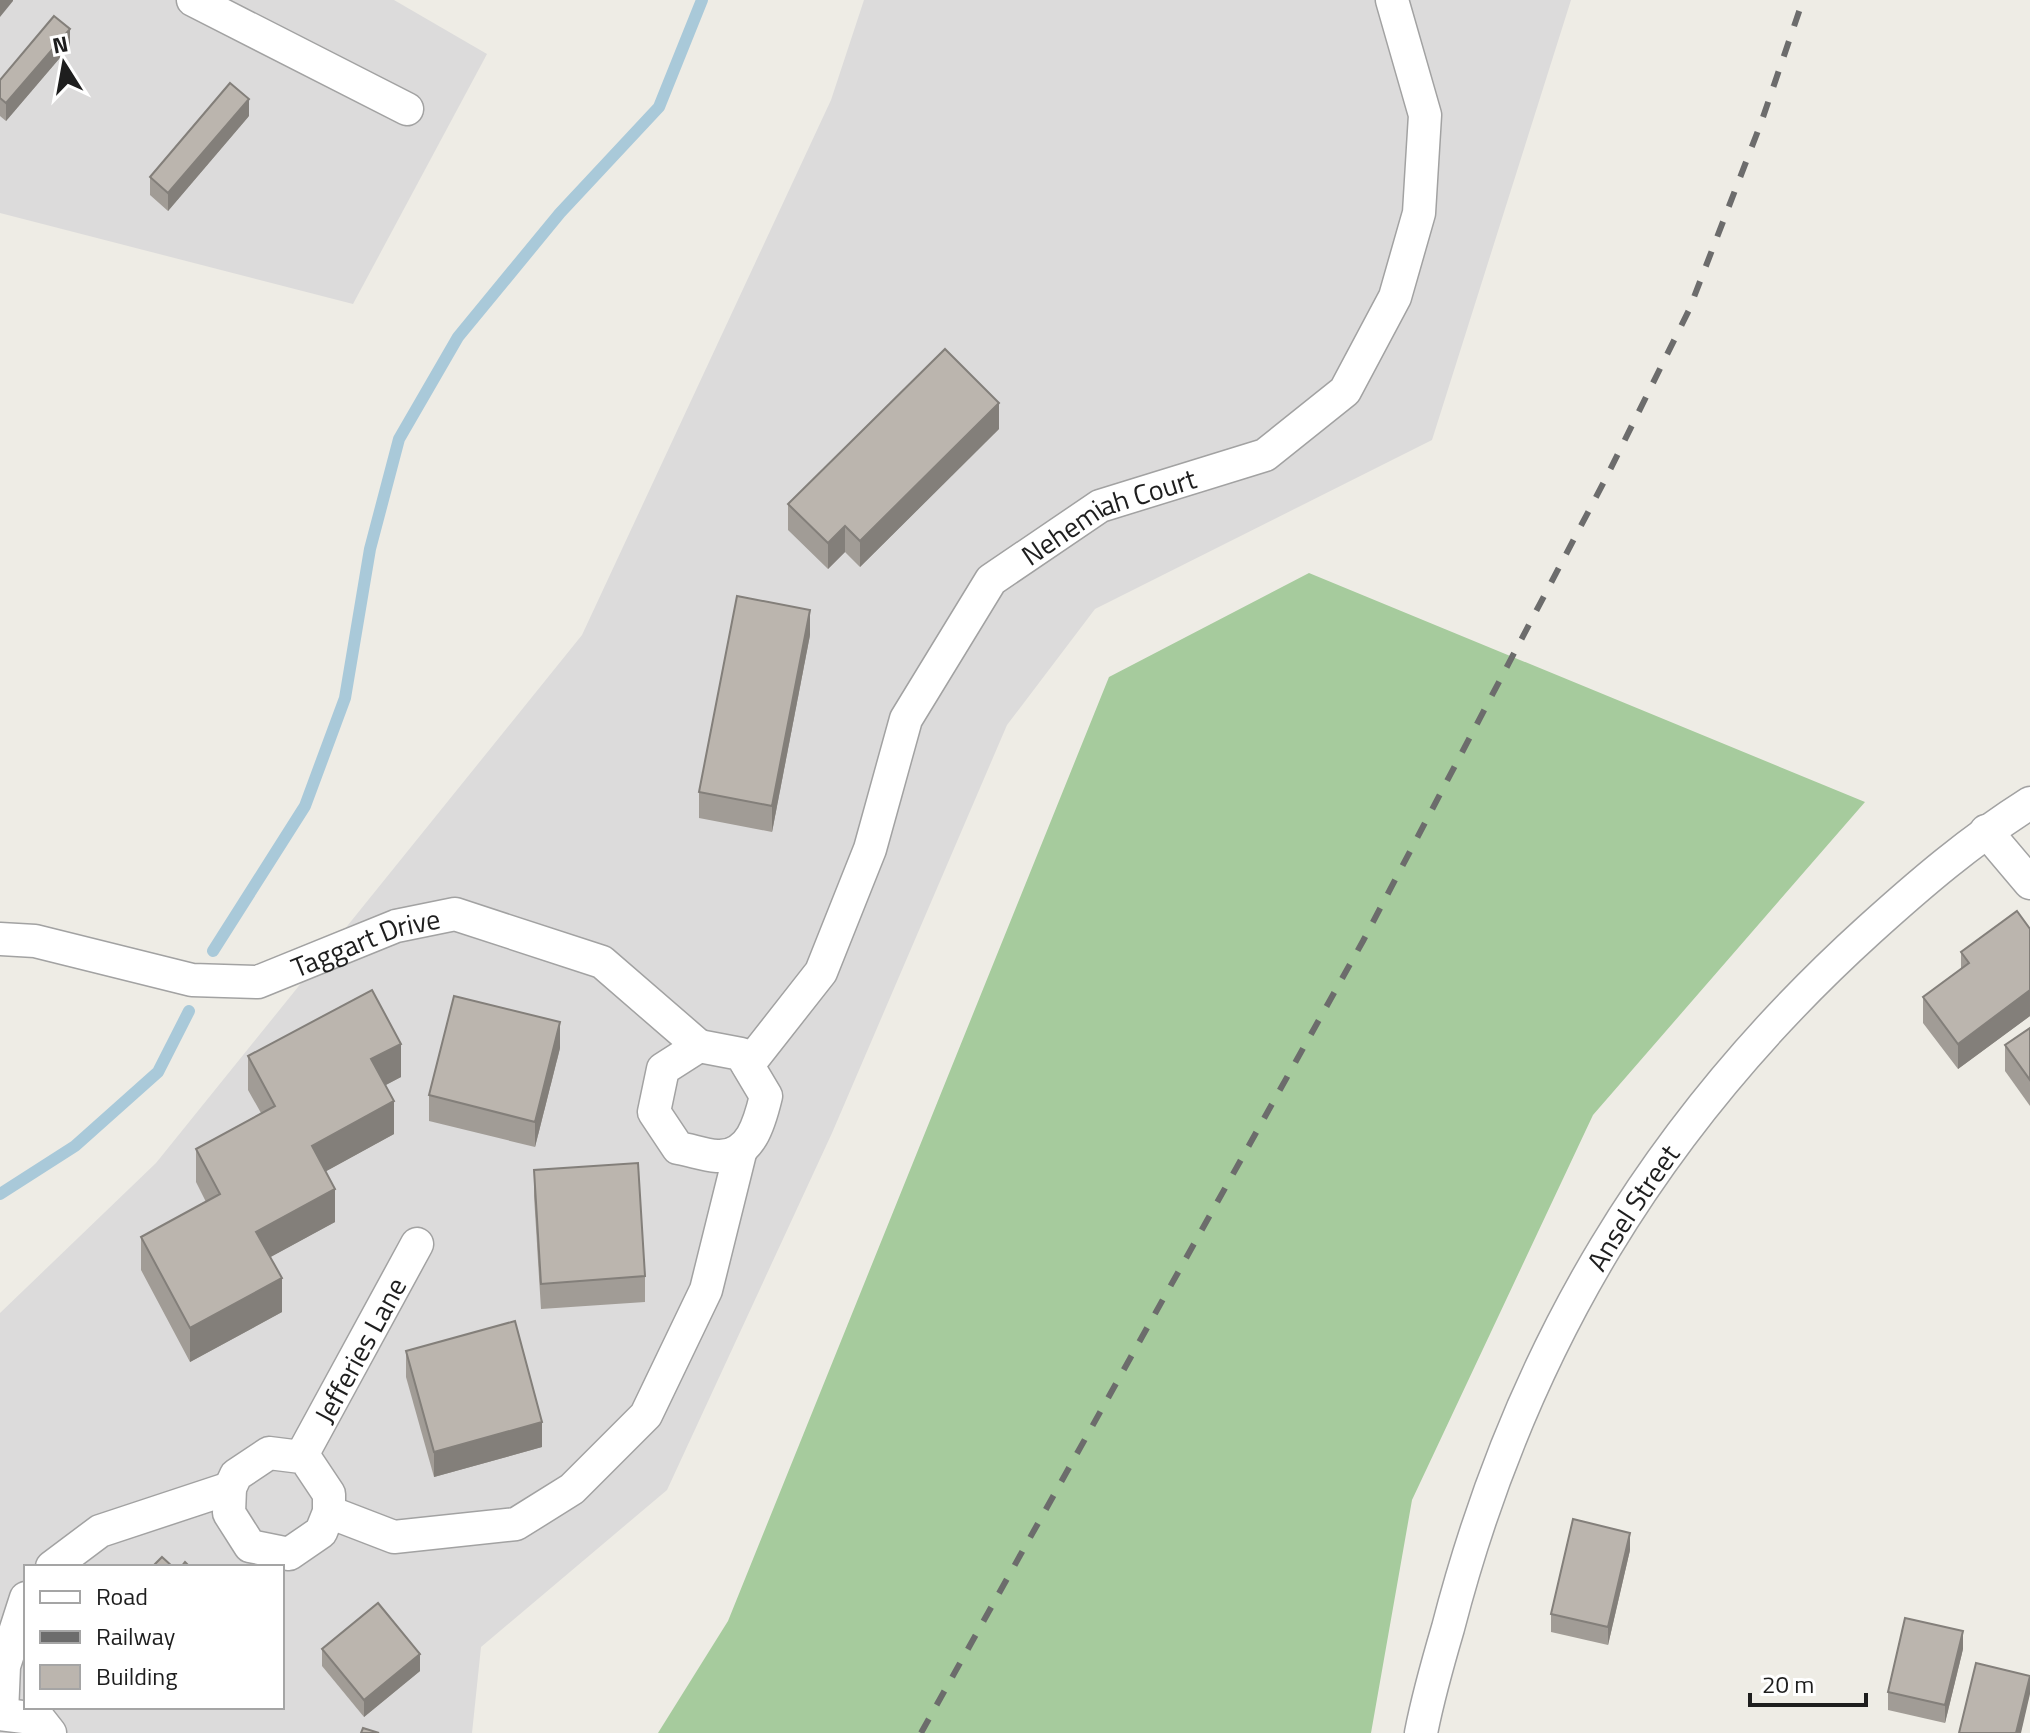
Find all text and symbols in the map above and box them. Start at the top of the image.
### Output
north arrow [24,24,104,104]
text: N [49,26,71,63]
street label: Nehemiah Court [1012,456,1201,575]
street label: Taggart Drive [284,896,444,988]
street label: Ansel Street [1575,1135,1689,1279]
street label: Jefferies Lane [302,1269,417,1431]
legend [24,1565,284,1709]
text: Road [96,1578,148,1614]
text: Railway [96,1618,176,1654]
scale bar [1750,1657,1866,1707]
text: Building [96,1658,178,1694]
text: 20 m [1762,1666,1814,1702]

